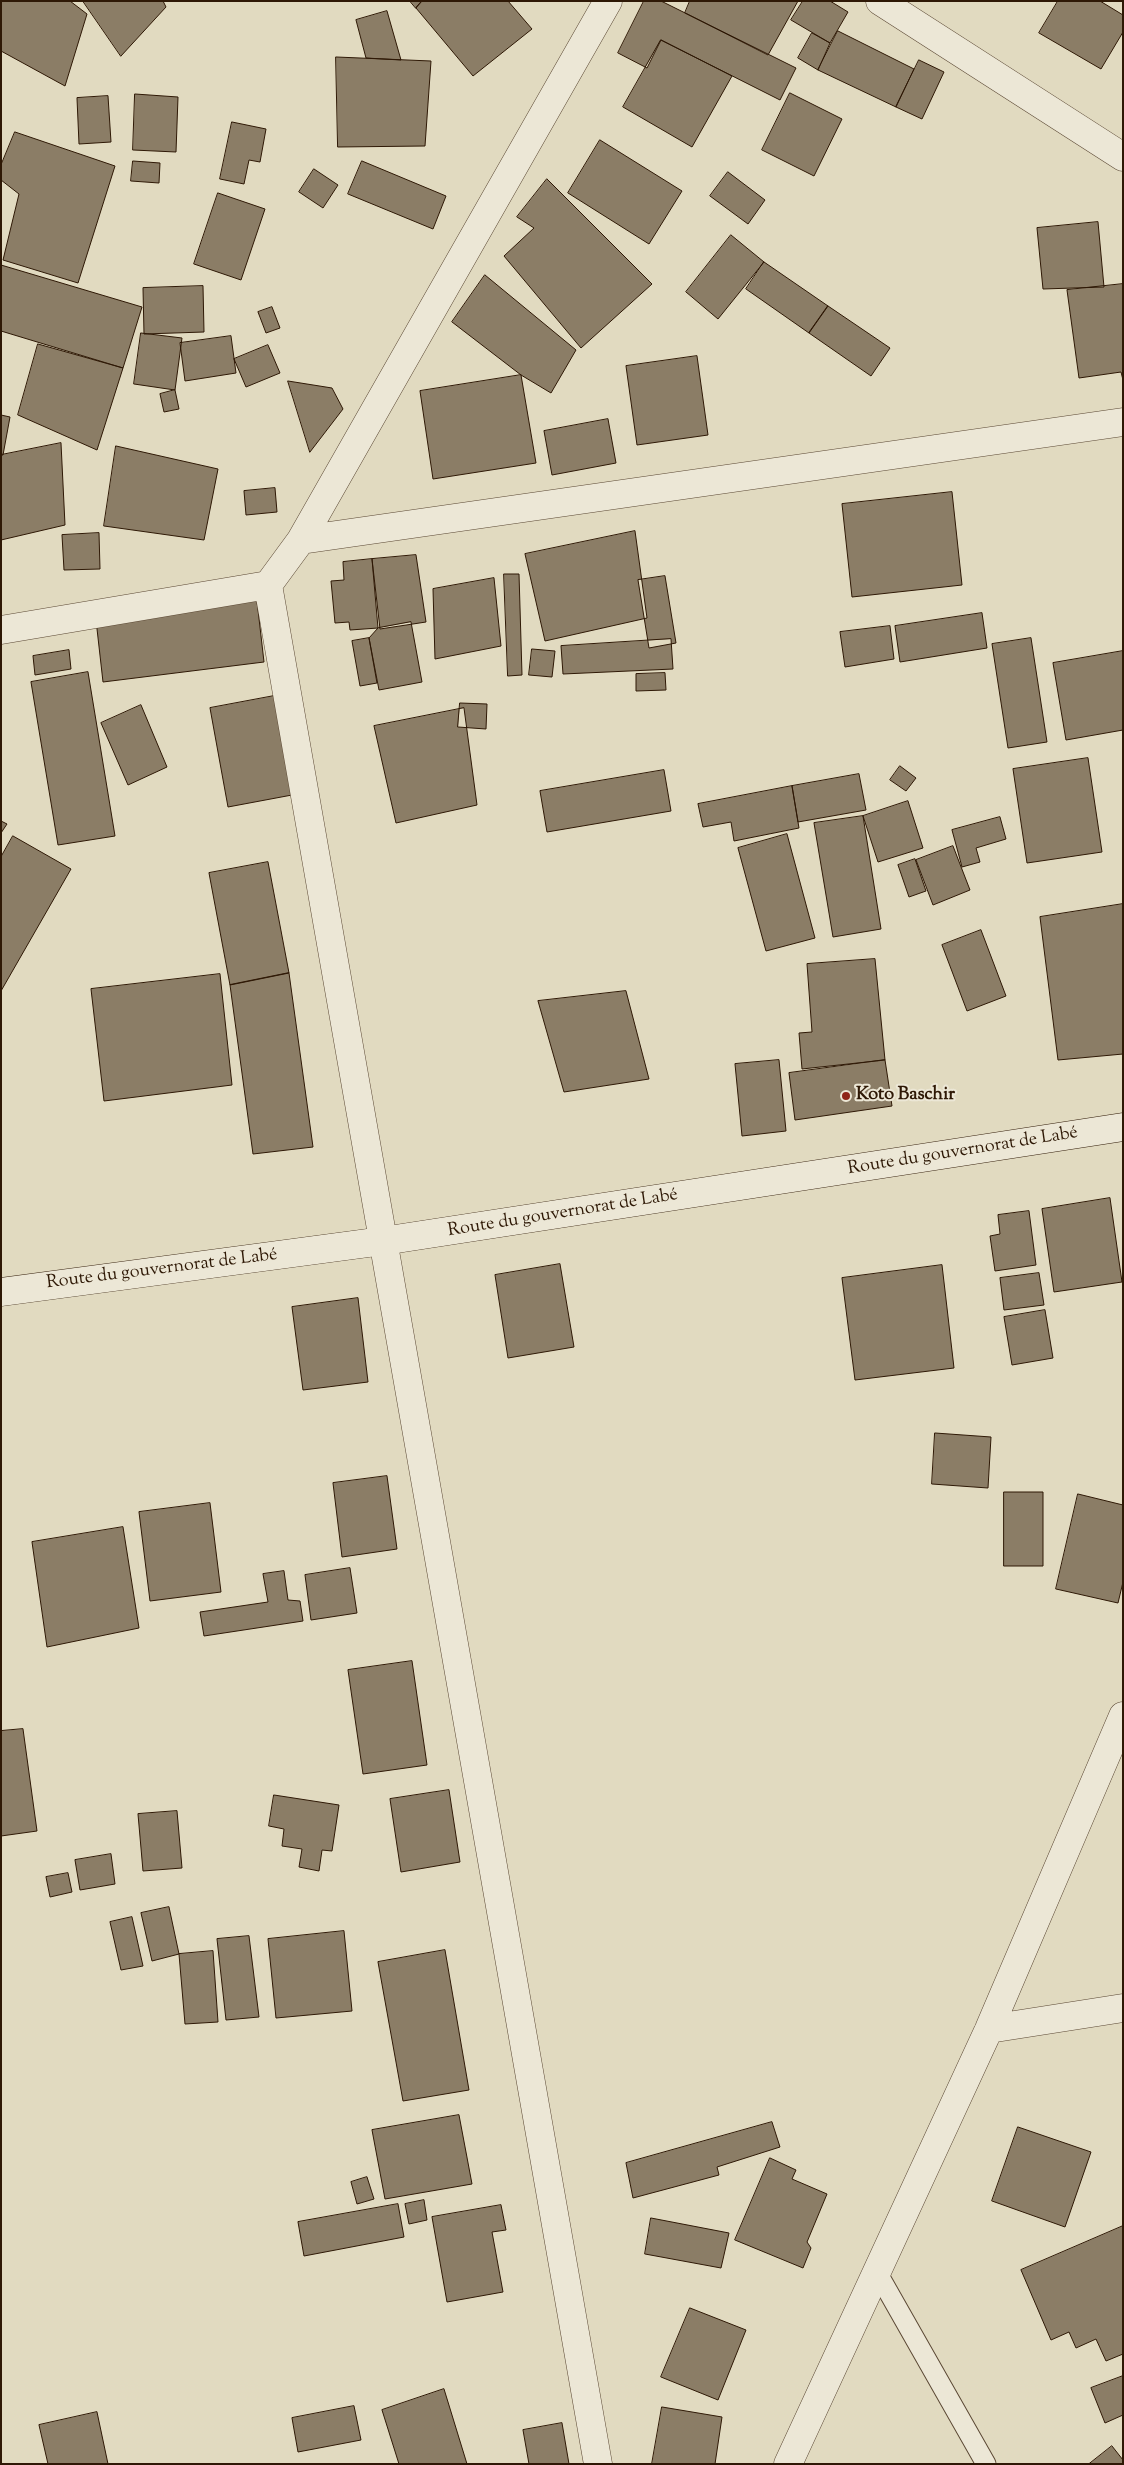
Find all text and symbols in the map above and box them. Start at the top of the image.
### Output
place label: Koto Baschir [856,1085,955,1107]
marker: Koto Baschir [840,1090,852,1102]
street label: Route du gouvernorat de Labé [846,1123,1080,1181]
street label: Route du gouvernorat de Labé [446,1185,680,1243]
street label: Route du gouvernorat de Labé [45,1245,279,1295]

